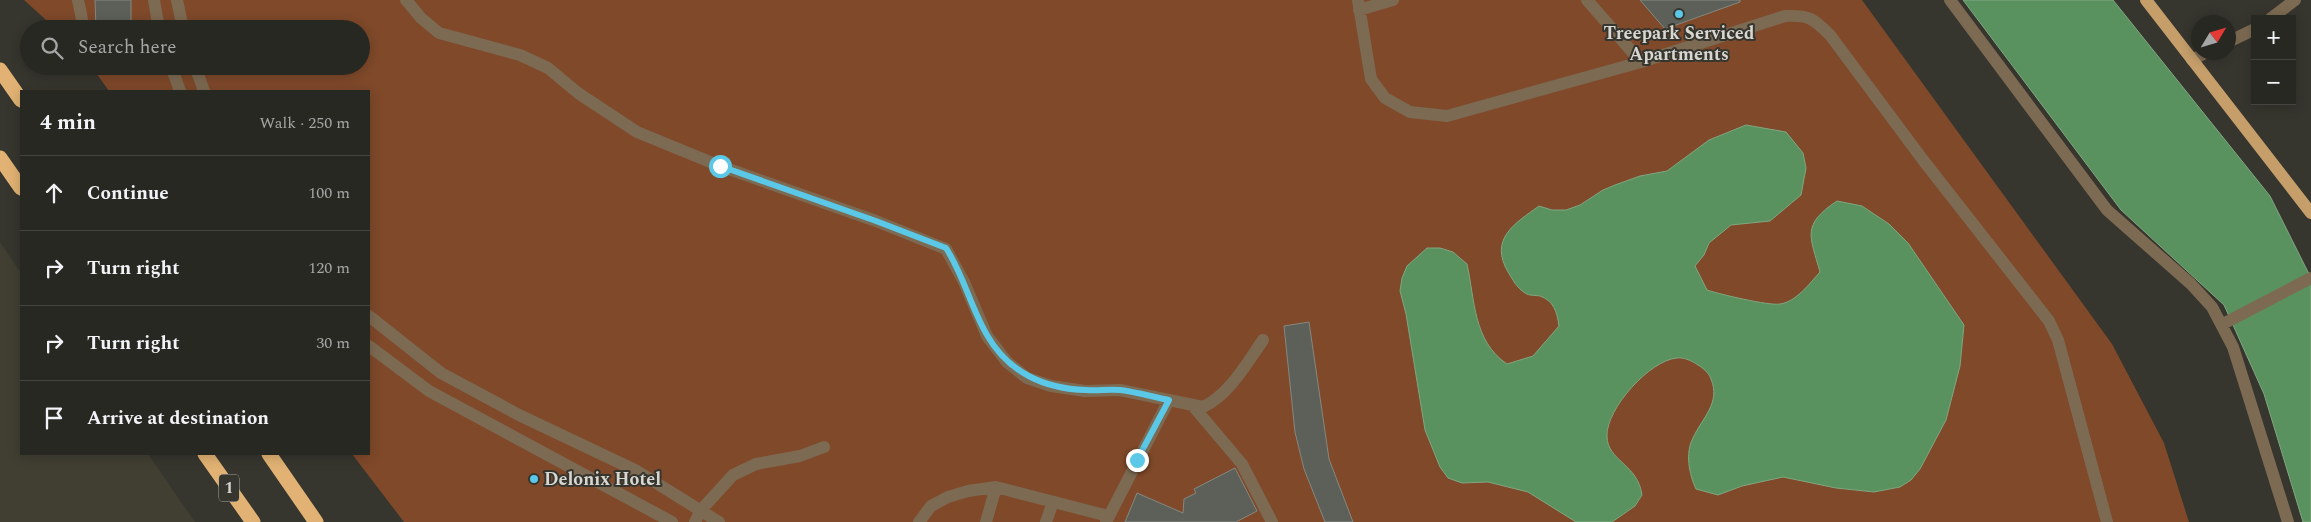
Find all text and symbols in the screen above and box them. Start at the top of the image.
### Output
marker: Treepark Serviced Apartments [1673,8,1685,20]
north arrow [2191,15,2236,60]
map controls [2251,15,2296,105]
button: + [2251,15,2296,60]
search box [20,20,370,75]
place label: Treepark Serviced Apartments [1604,20,1755,68]
text: Search here [78,33,177,62]
icon: search [38,34,66,62]
button: − [2251,60,2296,105]
text: 4 min [40,107,96,139]
text: Walk · 250 m [259,111,350,135]
route start [709,155,732,178]
icon: ahead [40,179,68,207]
text: Continue [87,179,169,208]
text: 100 m [308,181,350,205]
icon: right [40,254,68,282]
text: Turn right [87,254,180,283]
text: 120 m [308,256,350,280]
icon: right [40,329,68,357]
text: Turn right [87,329,180,358]
text: 30 m [316,331,350,355]
icon: arrive [40,404,68,432]
text: Arrive at destination [87,404,269,433]
route end [1126,449,1149,472]
place label: Delonix Hotel [544,466,661,493]
marker: Delonix Hotel [528,473,540,485]
road number: 1 [219,474,239,502]

